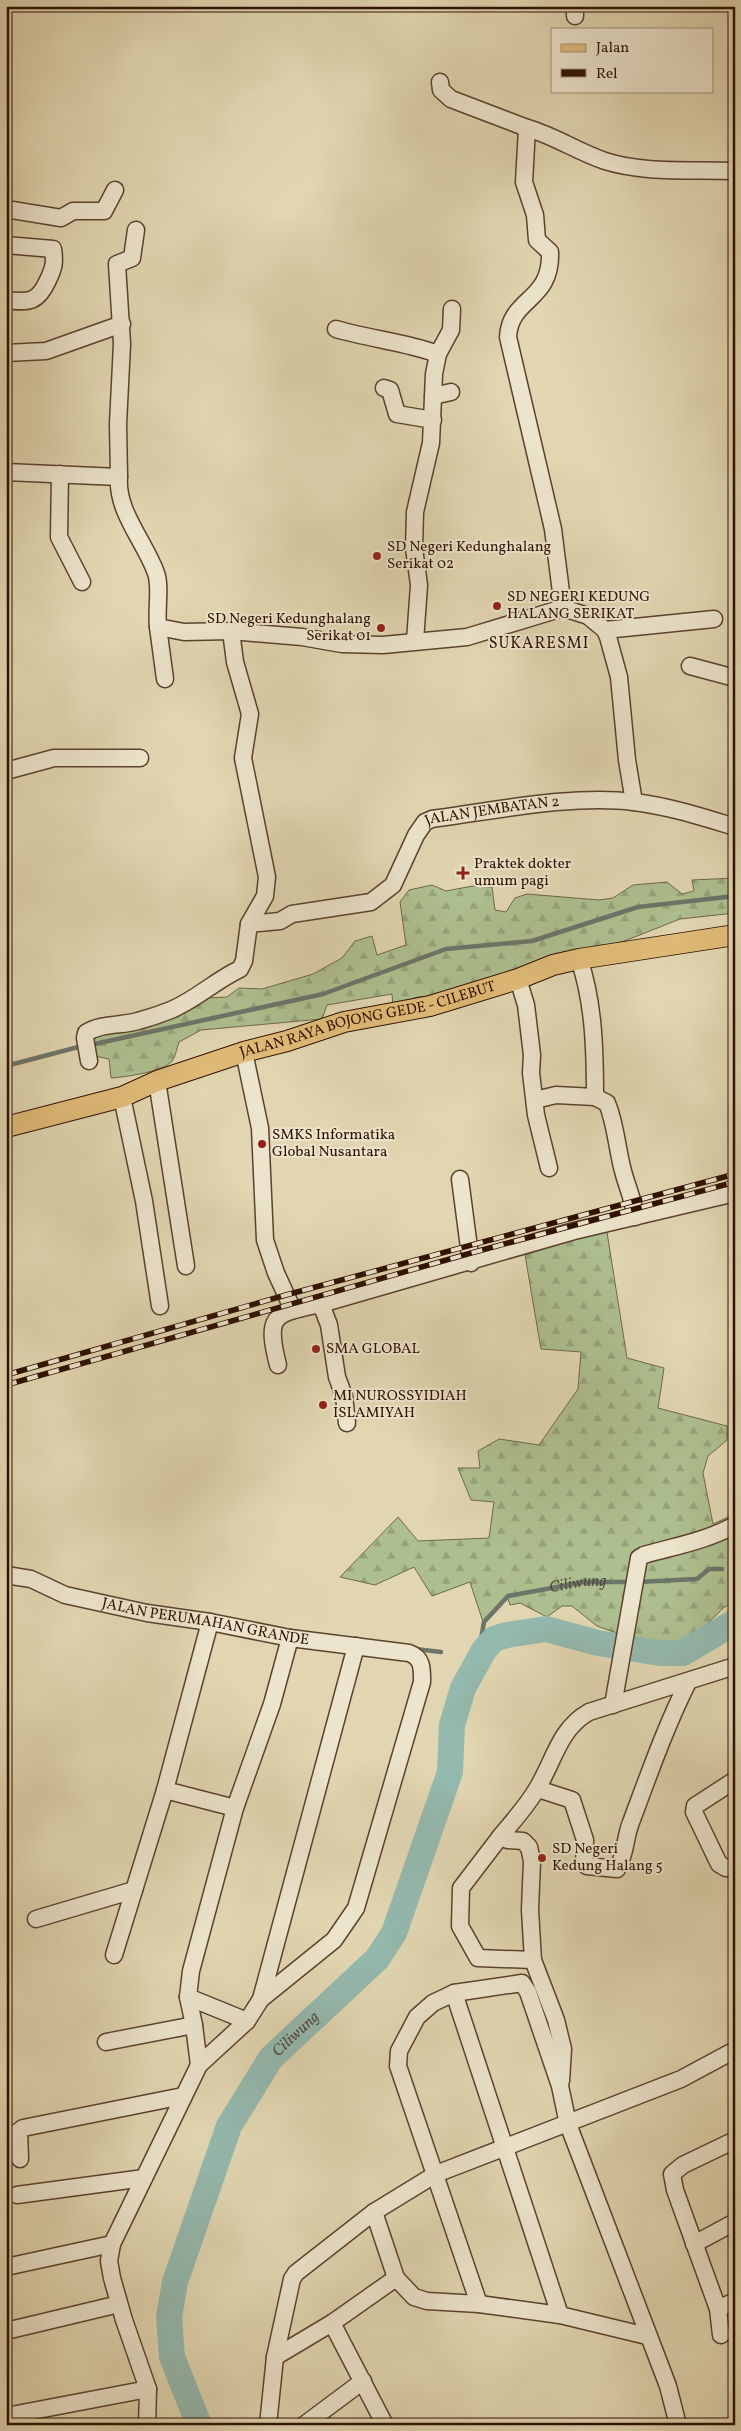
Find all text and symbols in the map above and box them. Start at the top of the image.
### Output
legend [551,28,714,92]
text: Jalan [596,38,629,59]
text: Rel [596,64,618,85]
place label: SD Negeri Kedunghalang Serikat 02 [387,537,552,575]
marker: SD Negeri Kedunghalang Serikat 02 [371,550,383,562]
place label: SD NEGERI KEDUNG HALANG SERIKAT [507,587,650,625]
marker: SD NEGERI KEDUNG HALANG SERIKAT [491,600,503,612]
place label: SD Negeri Kedunghalang Serikat 01 [207,609,371,647]
marker: SD Negeri Kedunghalang Serikat 01 [375,622,387,634]
district label: SUKARESMI [489,633,589,655]
street label: JALAN JEMBATAN 2 [421,791,560,831]
place label: Praktek dokter umum pagi [474,854,571,892]
marker: Praktek dokter umum pagi [456,866,470,880]
street label: JALAN RAYA BOJONG GEDE - CILEBUT [237,976,498,1063]
place label: SMKS Informatika Global Nusantara [272,1125,395,1163]
marker: SMKS Informatika Global Nusantara [256,1138,268,1150]
place label: SMA GLOBAL [326,1339,421,1360]
marker: SMA GLOBAL [310,1343,322,1355]
place label: MI NUROSSYIDIAH ISLAMIYAH [333,1386,467,1424]
marker: MI NUROSSYIDIAH ISLAMIYAH [317,1399,329,1411]
water label: Ciliwung [548,1571,606,1599]
street label: JALAN PERUMAHAN GRANDE [100,1593,310,1651]
place label: SD Negeri Kedung Halang 5 [552,1839,663,1877]
marker: SD Negeri Kedung Halang 5 [536,1852,548,1864]
water label: Ciliwung [268,2007,324,2062]

